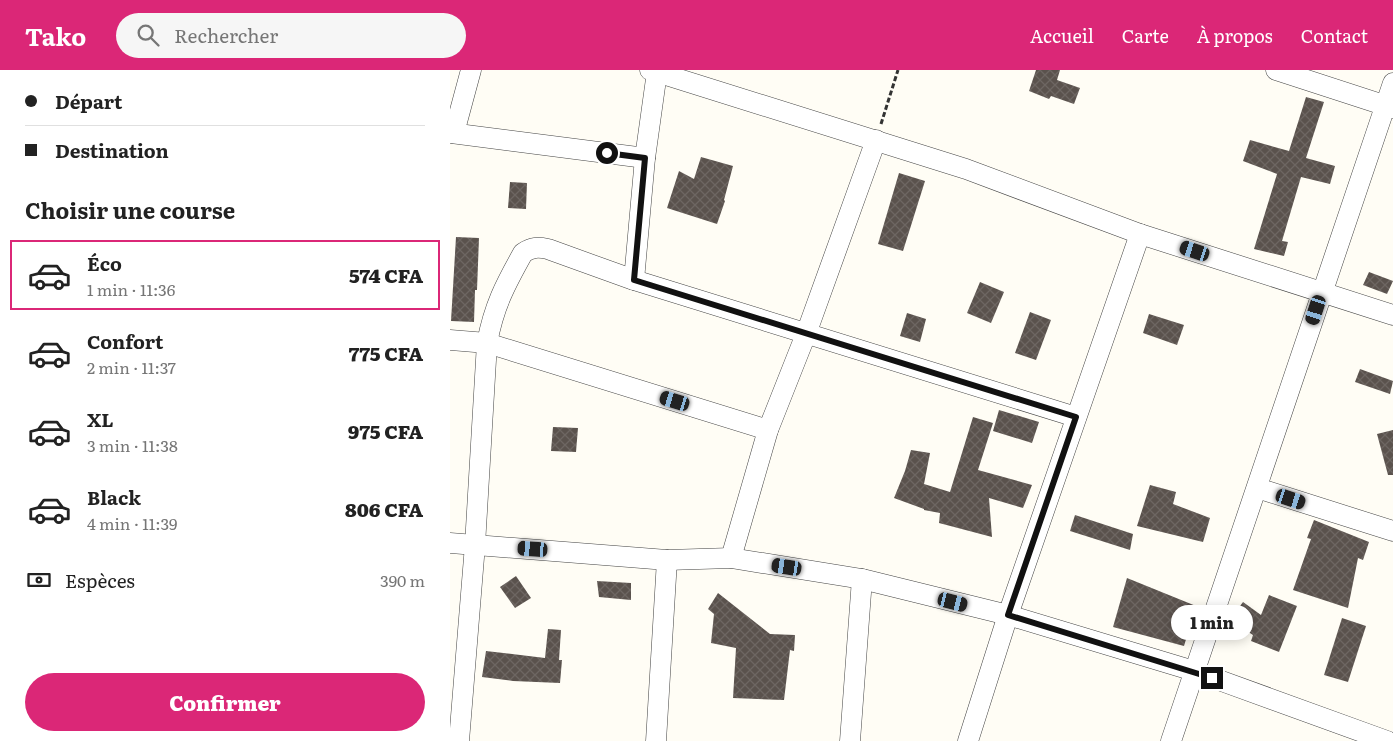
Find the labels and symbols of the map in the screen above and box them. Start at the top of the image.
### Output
route start [596,142,618,164]
car [1178,239,1211,263]
car [1304,293,1327,327]
car [658,389,691,413]
car [1274,487,1307,511]
car [517,540,548,558]
car [771,557,802,577]
car [936,591,969,613]
callout: 1 min [1171,606,1253,640]
route end [1201,667,1223,689]

